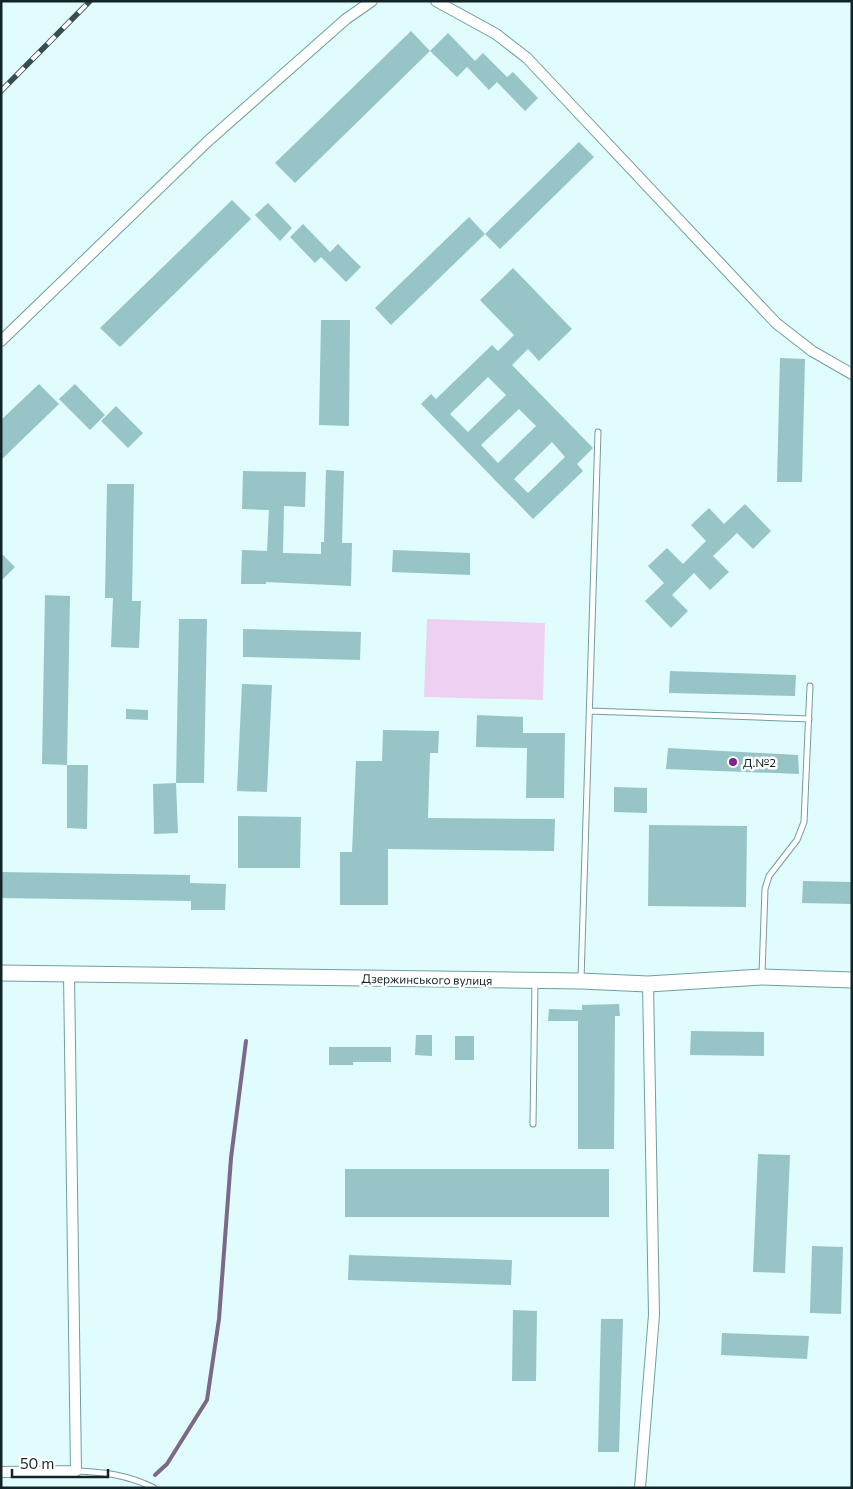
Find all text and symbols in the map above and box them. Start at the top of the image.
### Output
place label: Д.№2 [743,755,776,769]
marker: Д.№2 [727,756,739,768]
street label: Дзержинського вулиця [361,971,493,987]
scale bar [12,1446,109,1478]
text: 50 m [20,1454,54,1472]

